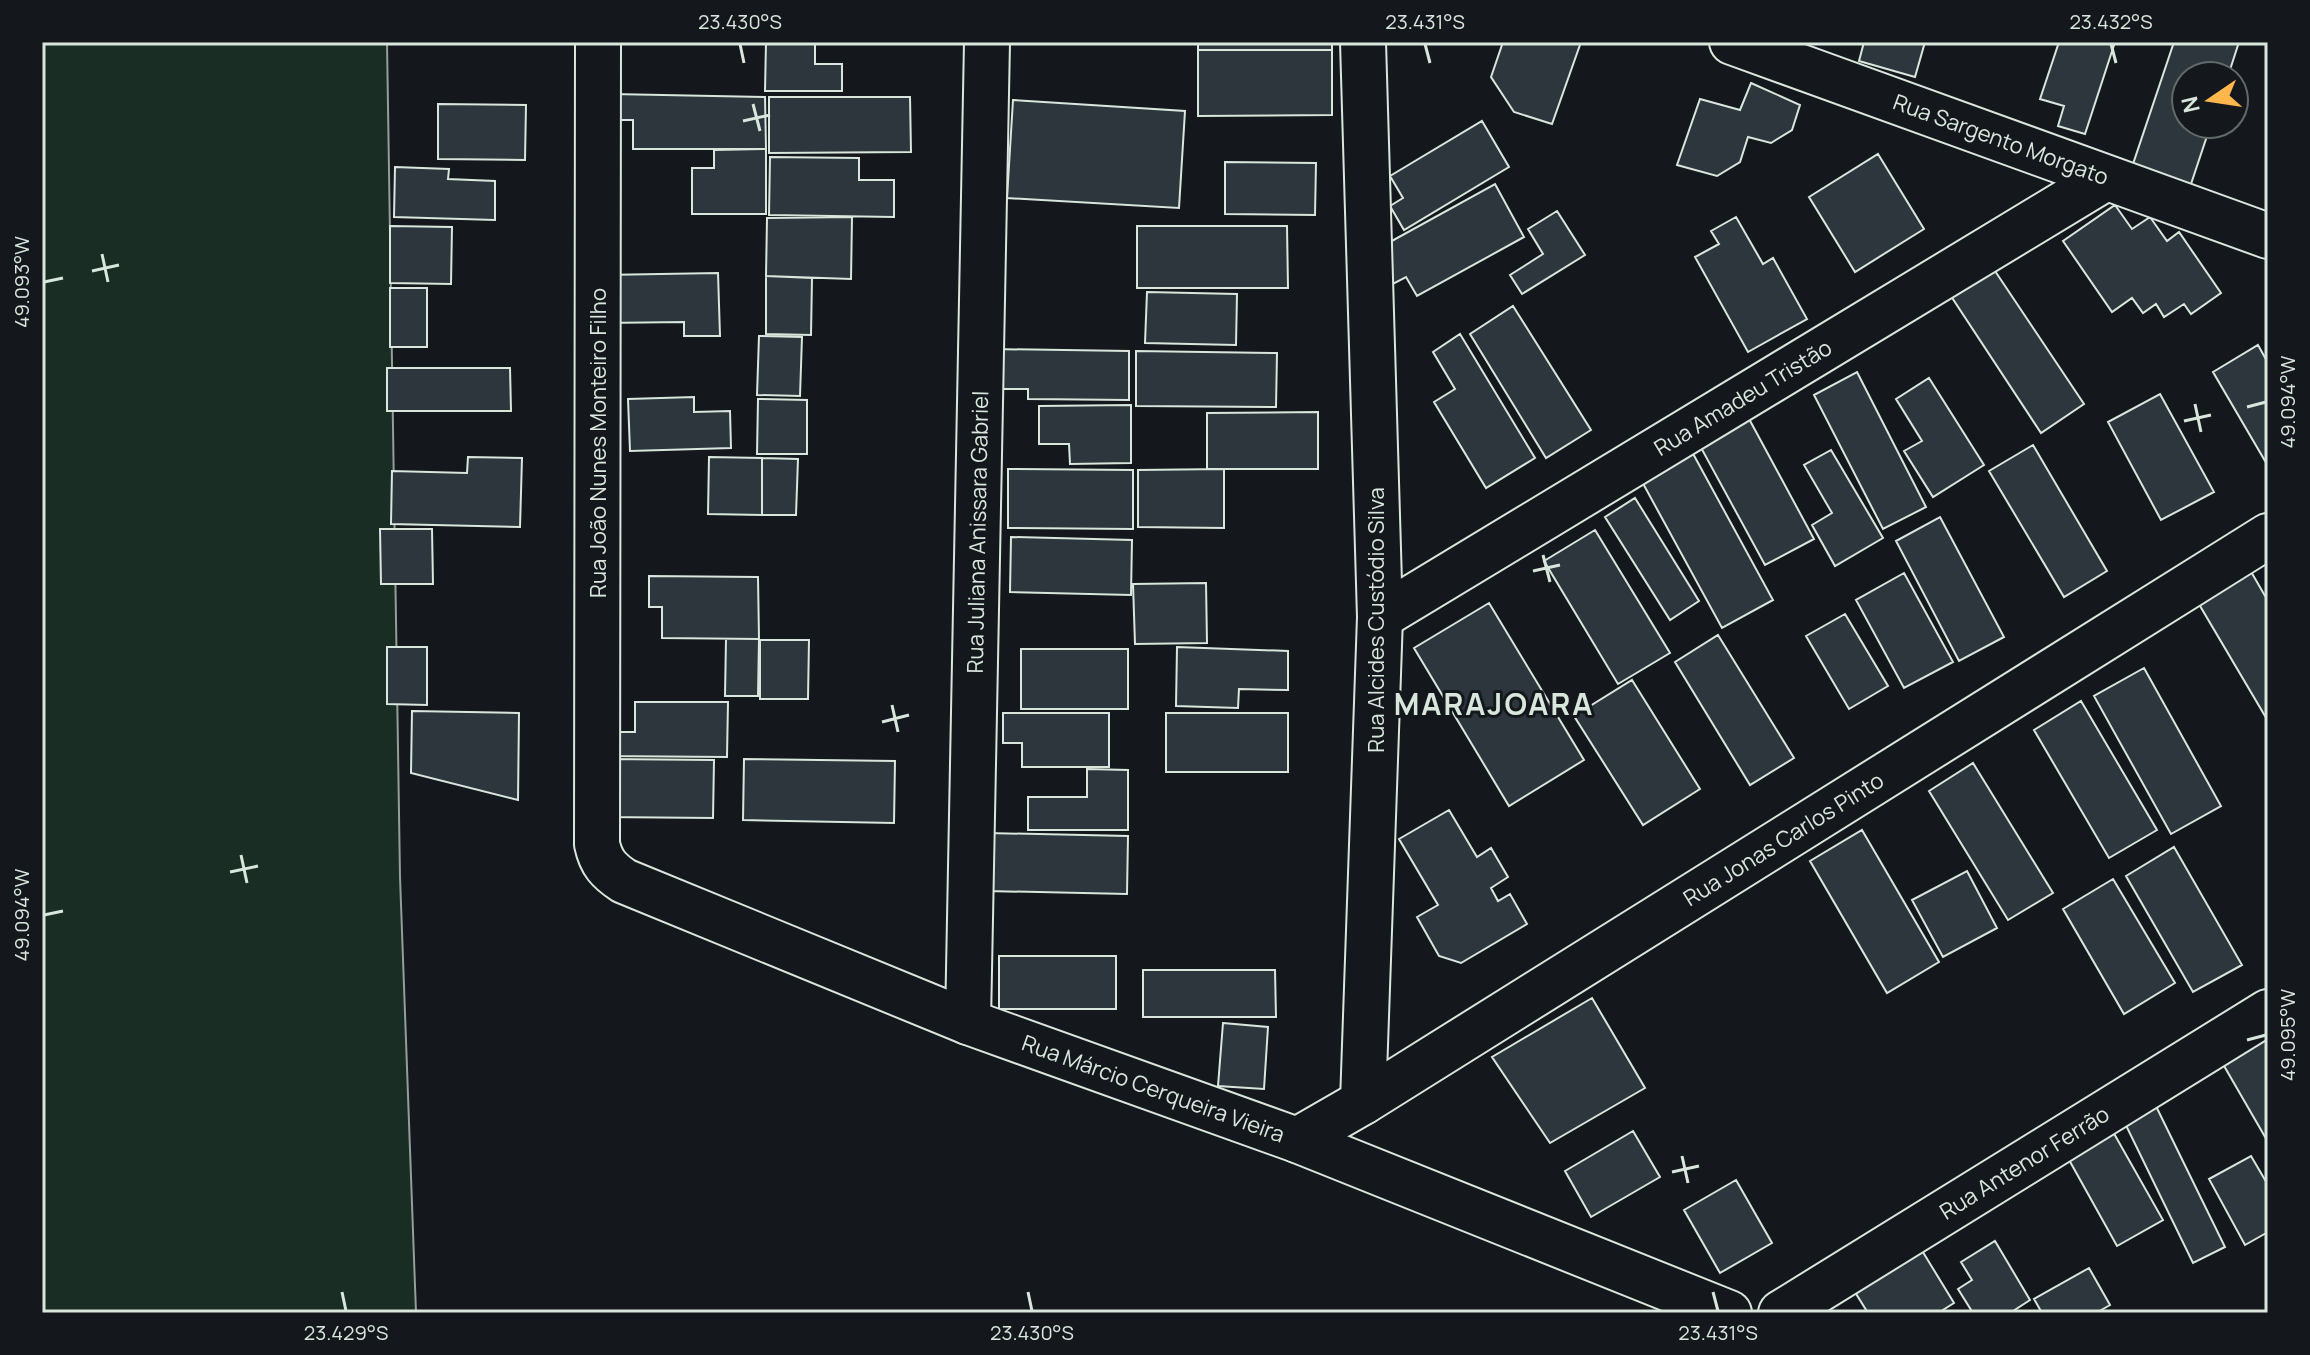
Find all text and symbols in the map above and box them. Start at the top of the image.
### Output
text: 23.430°S [698,8,782,35]
text: 23.431°S [1385,8,1465,35]
text: 23.432°S [2069,8,2153,35]
north arrow [2170,60,2250,140]
street label: Rua Sargento Morgato [1889,87,2113,192]
text: N [2174,93,2207,116]
text: 49.093°W [8,236,35,328]
street label: Rua João Nunes Monteiro Filho [583,288,613,598]
street label: Rua Amadeu Tristão [1648,332,1837,463]
text: 49.094°W [2274,355,2301,448]
street label: Rua Juliana Anissara Gabriel [960,391,995,674]
street label: Rua Alcides Custódio Silva [1361,487,1391,753]
district label: MARAJOARA [1394,683,1594,724]
street label: Rua Jonas Carlos Pinto [1678,765,1889,913]
text: 49.094°W [8,868,35,961]
text: 49.095°W [2274,988,2301,1081]
street label: Rua Márcio Cerqueira Vieira [1018,1028,1289,1149]
street label: Rua Antenor Ferrão [1934,1099,2115,1226]
text: 23.429°S [304,1319,388,1346]
text: 23.430°S [990,1319,1074,1346]
text: 23.431°S [1678,1319,1758,1346]

